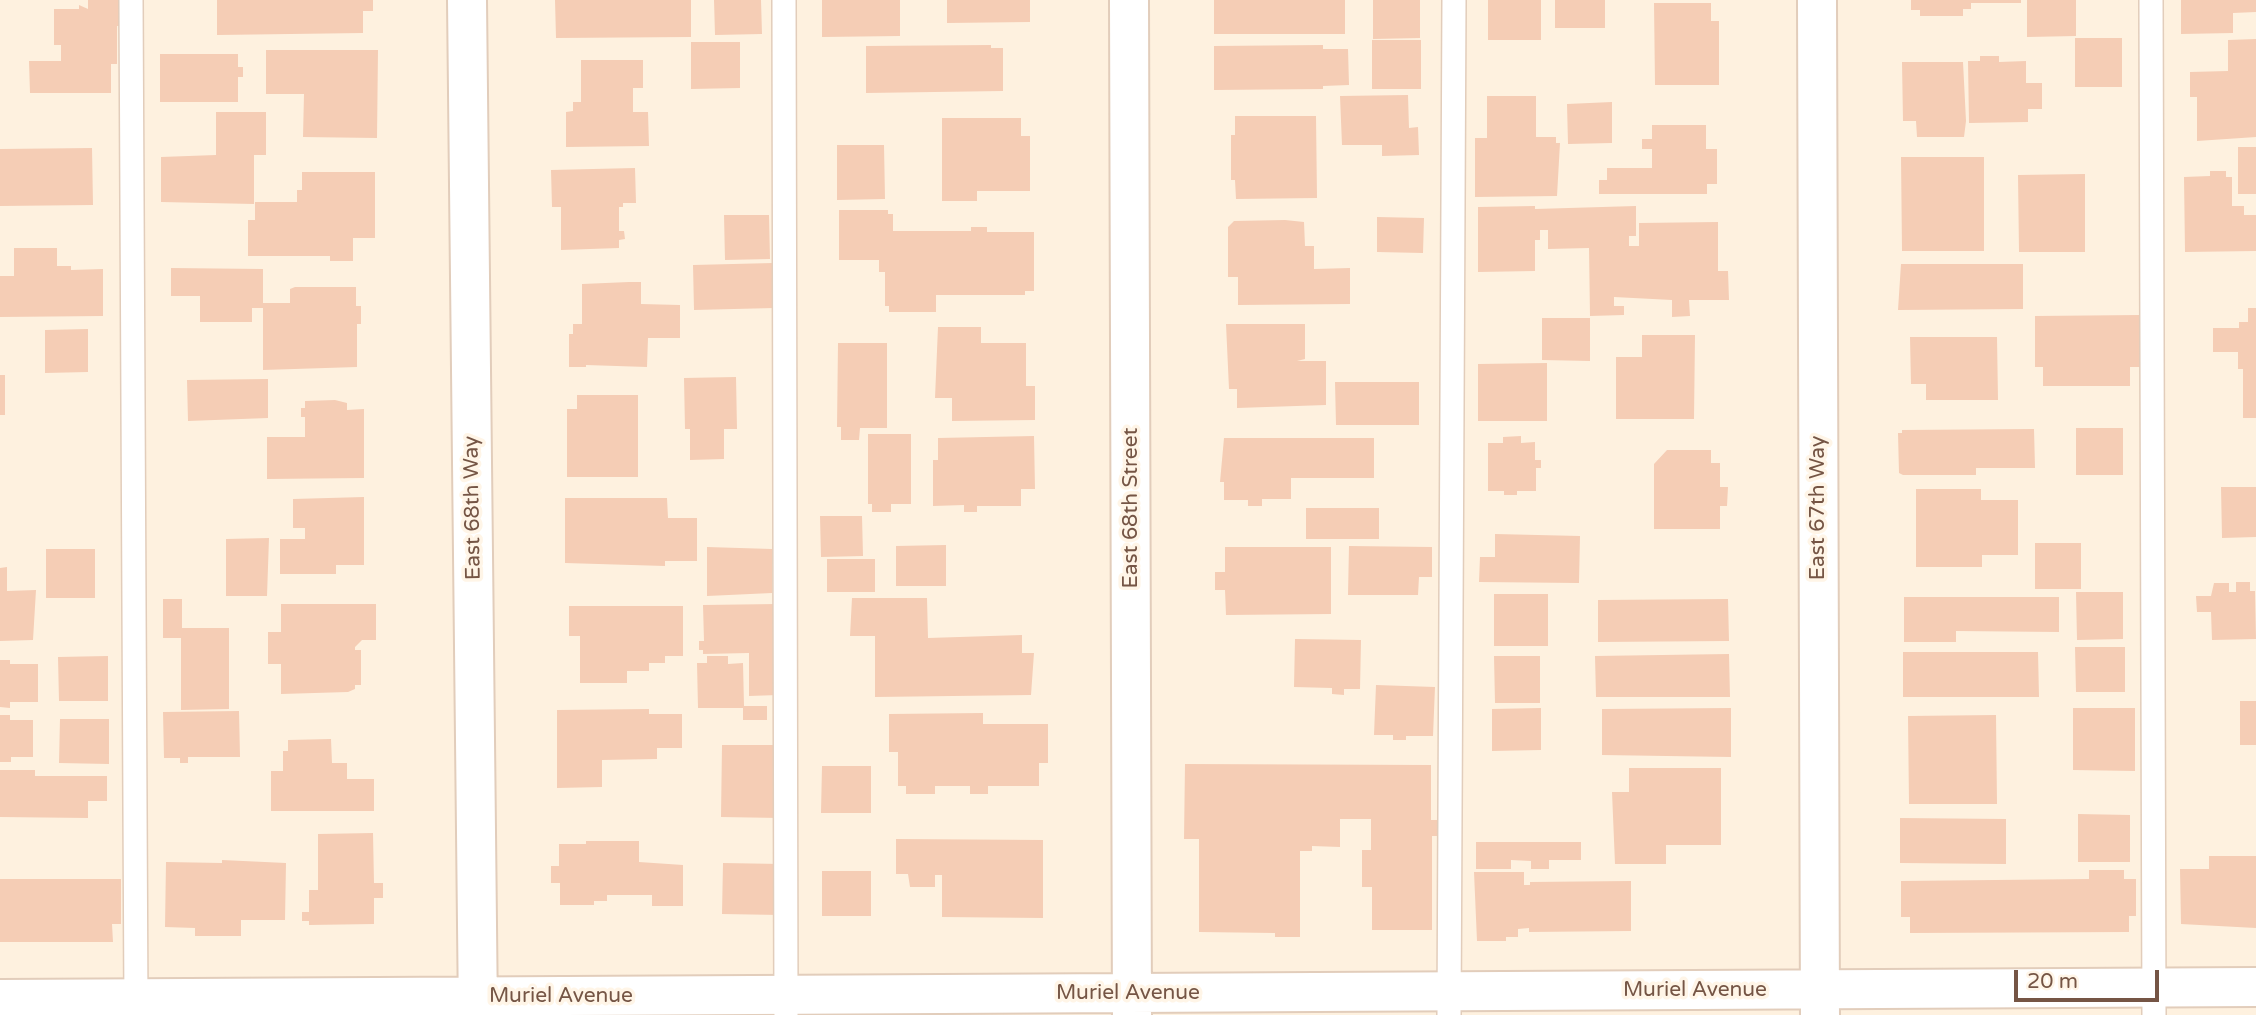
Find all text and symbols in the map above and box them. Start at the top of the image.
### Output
street label: East 68th Street [1118,427,1144,589]
street label: East 68th Way [459,436,487,580]
street label: East 67th Way [1805,436,1831,580]
scale bar [2018,956,2163,1000]
text: 20 m [2027,969,2078,994]
street label: Muriel Avenue [1623,977,1767,1003]
street label: Muriel Avenue [1056,980,1200,1006]
street label: Muriel Avenue [489,983,633,1009]

